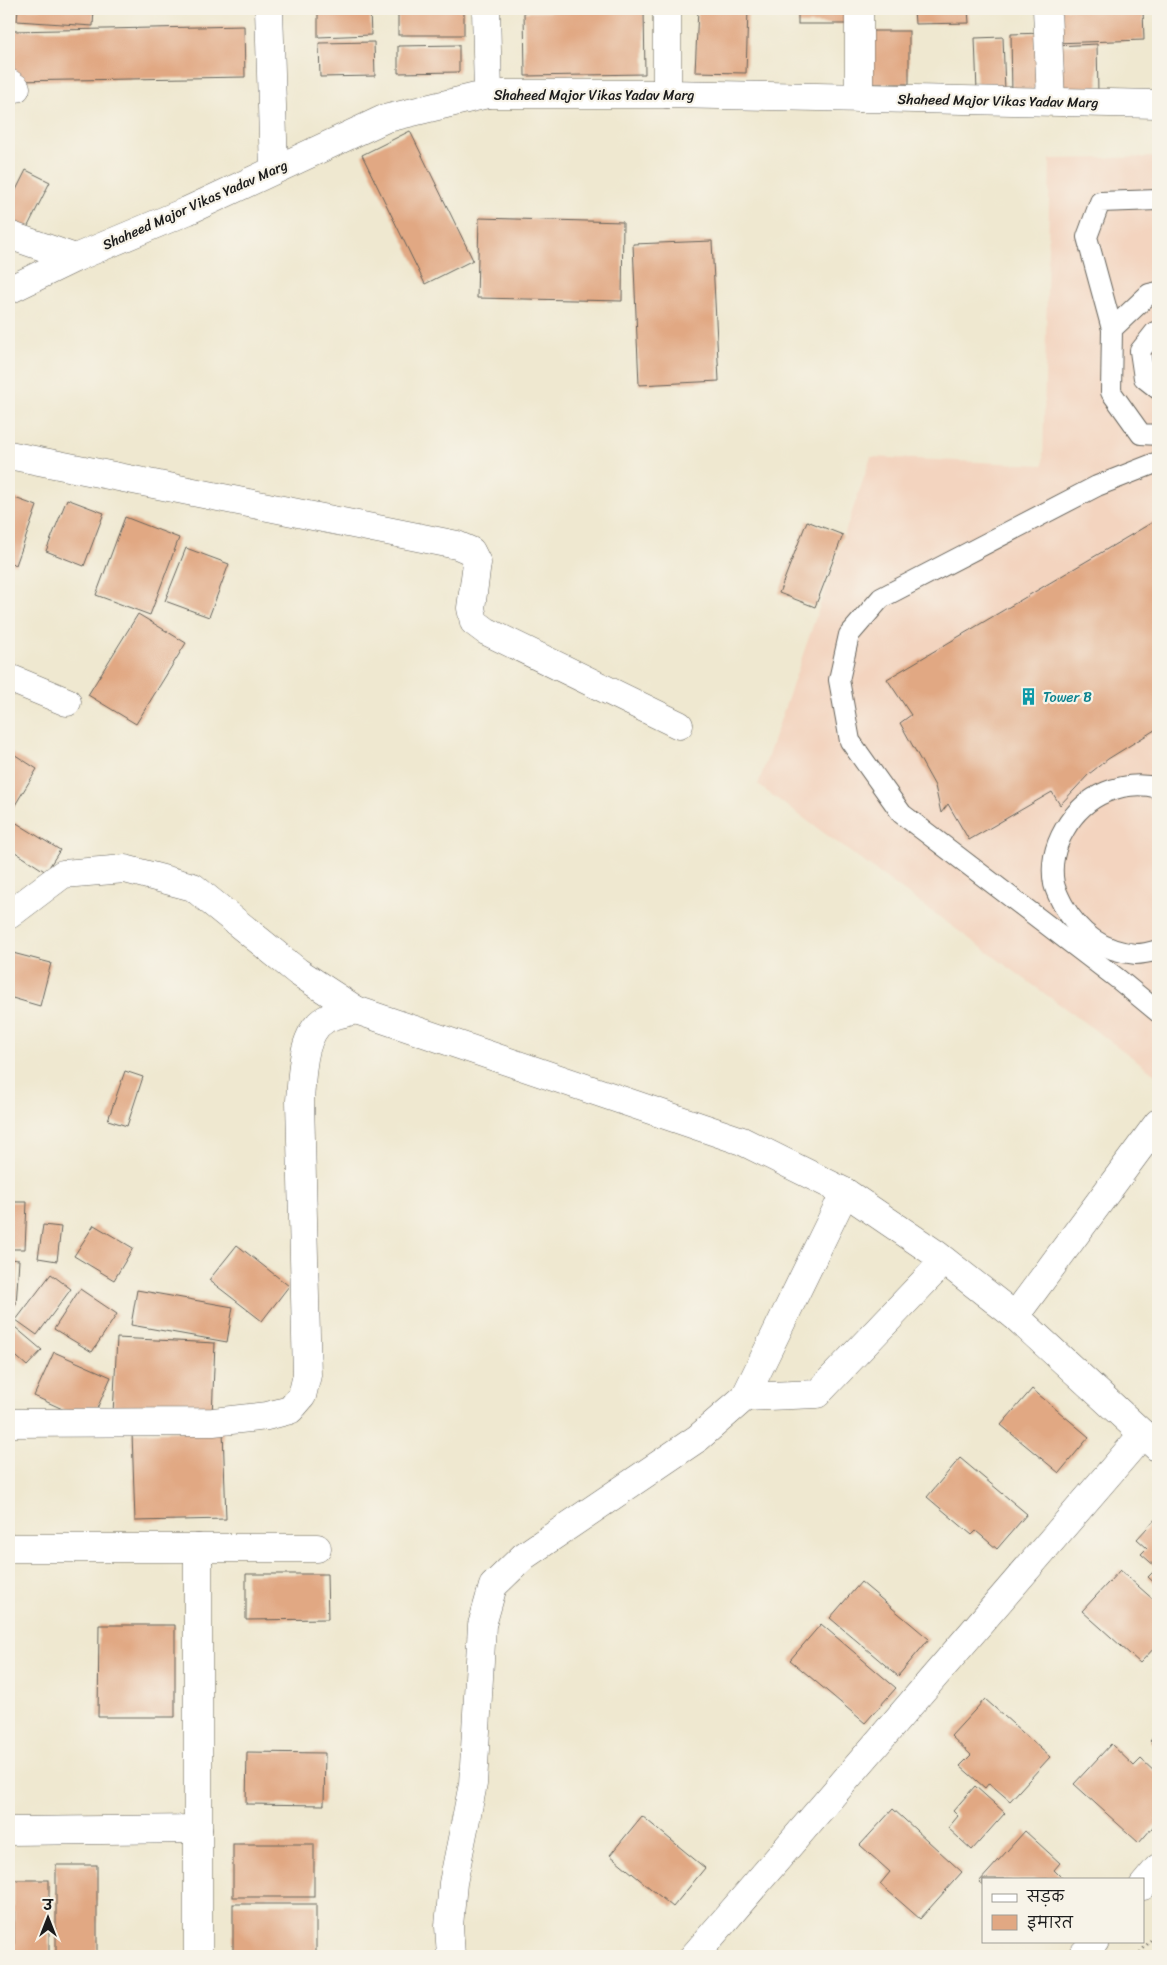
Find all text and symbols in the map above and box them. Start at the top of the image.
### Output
street label: Shaheed Major Vikas Yadav Marg [494,83,694,108]
street label: Shaheed Major Vikas Yadav Marg [897,87,1099,115]
street label: Shaheed Major Vikas Yadav Marg [98,153,292,257]
place label: Tower B [1043,685,1092,710]
building icon: Tower B [1019,687,1039,707]
legend [982,1878,1144,1942]
text: सड़क [1026,1884,1065,1910]
north arrow [22,1892,72,1942]
text: उ [41,1893,54,1918]
text: इमारत [1027,1910,1074,1936]

